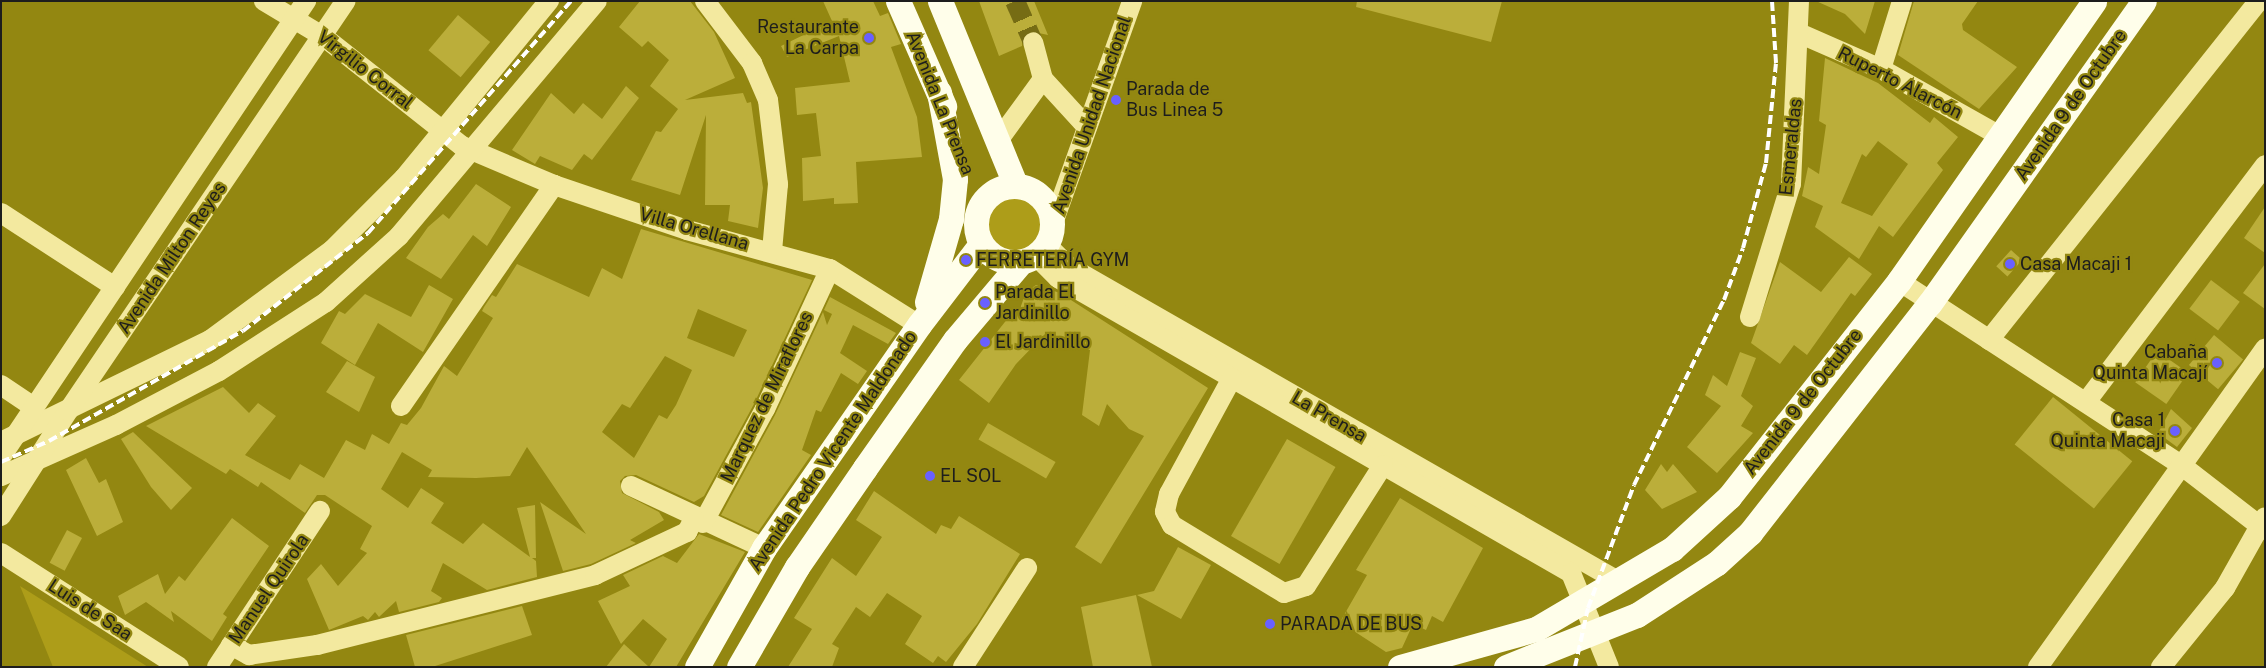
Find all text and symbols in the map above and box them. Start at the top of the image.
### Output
street label: Avenida Unidad Nacional [1048,13,1136,217]
place label: Restaurante La Carpa [757,17,859,59]
street label: Avenida 9 de Octubre [2011,25,2131,185]
street label: Virgilio Corral [313,26,417,114]
street label: Avenida La Prensa [901,28,979,178]
marker: Restaurante La Carpa [863,32,875,44]
street label: Ruperto Alarcón [1834,42,1966,124]
place label: Parada de Bus Linea 5 [1126,79,1223,122]
marker: Parada de Bus Linea 5 [1110,94,1122,106]
street label: Esmeraldas [1775,98,1807,196]
street label: Avenida Milton Reyes [113,178,231,338]
street label: Villa Orellana [637,203,751,255]
place label: FERRETERÍA GYM [976,249,1130,271]
place label: Casa Macaji 1 [2020,253,2132,275]
marker: FERRETERÍA GYM [960,254,972,266]
marker: Casa Macaji 1 [2004,258,2016,270]
place label: Parada El Jardinillo [995,282,1074,324]
marker: Parada El Jardinillo [979,297,991,309]
street label: Marquez de Miraflores [716,308,818,486]
street label: Avenida 9 de Octubre [1739,325,1867,479]
street label: Avenida Pedro Vicente Maldonado [744,327,922,575]
place label: El Jardinillo [995,331,1090,353]
marker: El Jardinillo [979,336,991,348]
place label: Cabaña Quinta Macají [2092,342,2207,384]
marker: Cabaña Quinta Macají [2211,357,2223,369]
street label: La Prensa [1288,387,1370,447]
place label: Casa 1 Quinta Macaji [2050,410,2165,452]
marker: Casa 1 Quinta Macaji [2169,425,2181,437]
place label: EL SOL [940,465,1001,487]
marker: EL SOL [924,470,936,482]
street label: Manuel Quirola [224,530,314,648]
street label: Luis de Saa [44,575,136,645]
place label: PARADA DE BUS [1280,613,1422,635]
marker: PARADA DE BUS [1264,618,1276,630]

